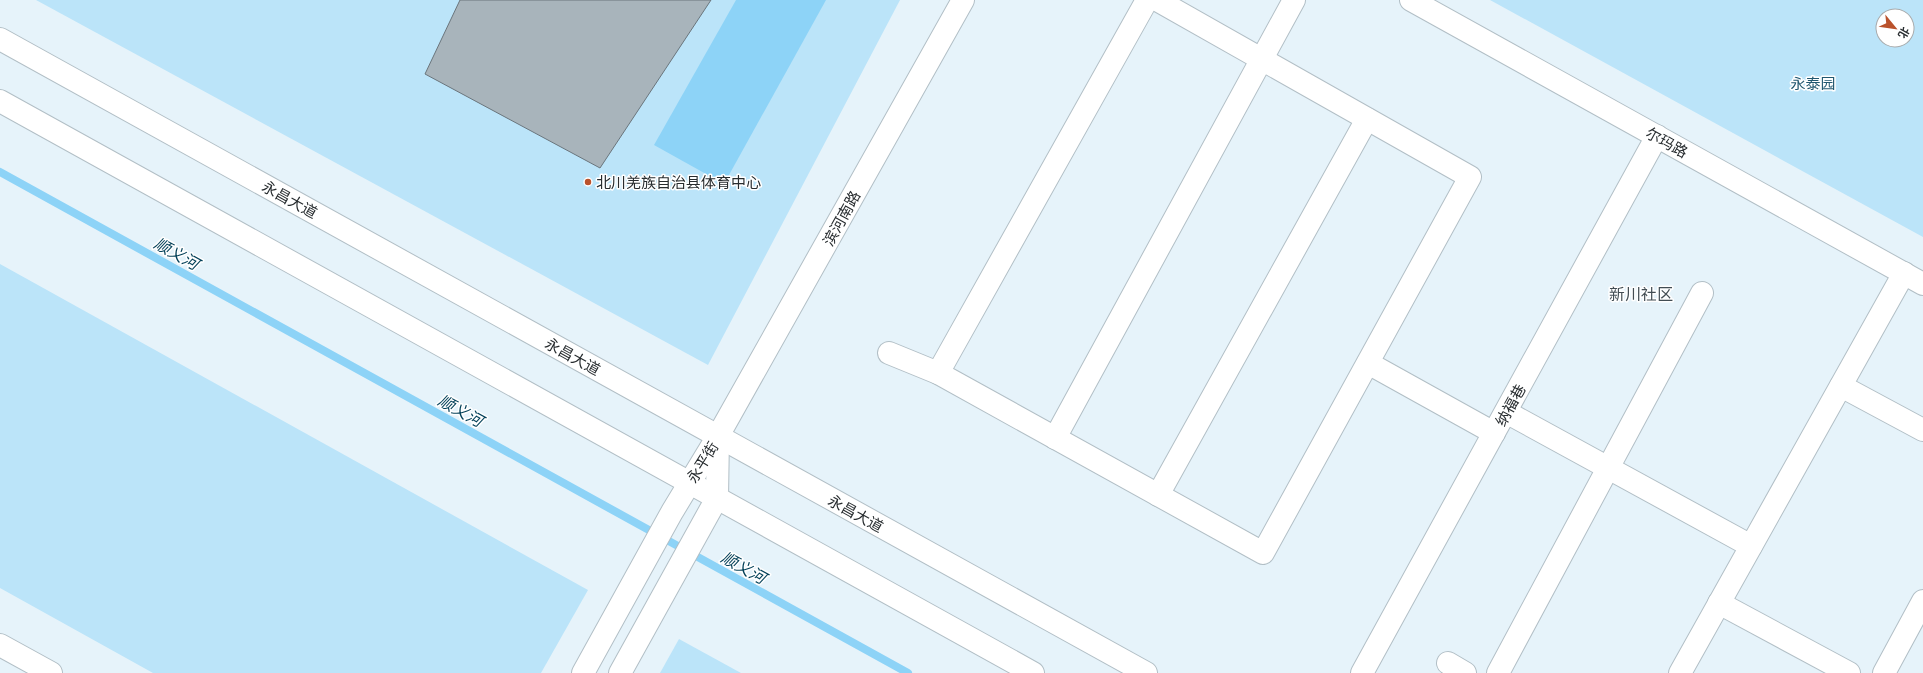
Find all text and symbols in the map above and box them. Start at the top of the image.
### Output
north arrow [1875,8,1915,48]
text: 北 [1896,25,1913,41]
park label: 永泰园 [1790,74,1836,92]
street label: 尔玛路 [1643,123,1691,161]
place label: 北川羌族自治县体育中心 [596,173,761,191]
street label: 永昌大道 [259,177,321,221]
marker: 北川羌族自治县体育中心 [583,177,593,187]
street label: 滨河南路 [819,187,863,249]
water label: 顺义河 [151,233,205,274]
district label: 新川社区 [1609,284,1673,303]
street label: 永昌大道 [542,334,604,378]
street label: 纳福巷 [1491,381,1529,429]
water label: 顺义河 [435,390,489,431]
street label: 永平街 [682,438,722,486]
street label: 永昌大道 [825,491,887,535]
water label: 顺义河 [718,547,772,588]

